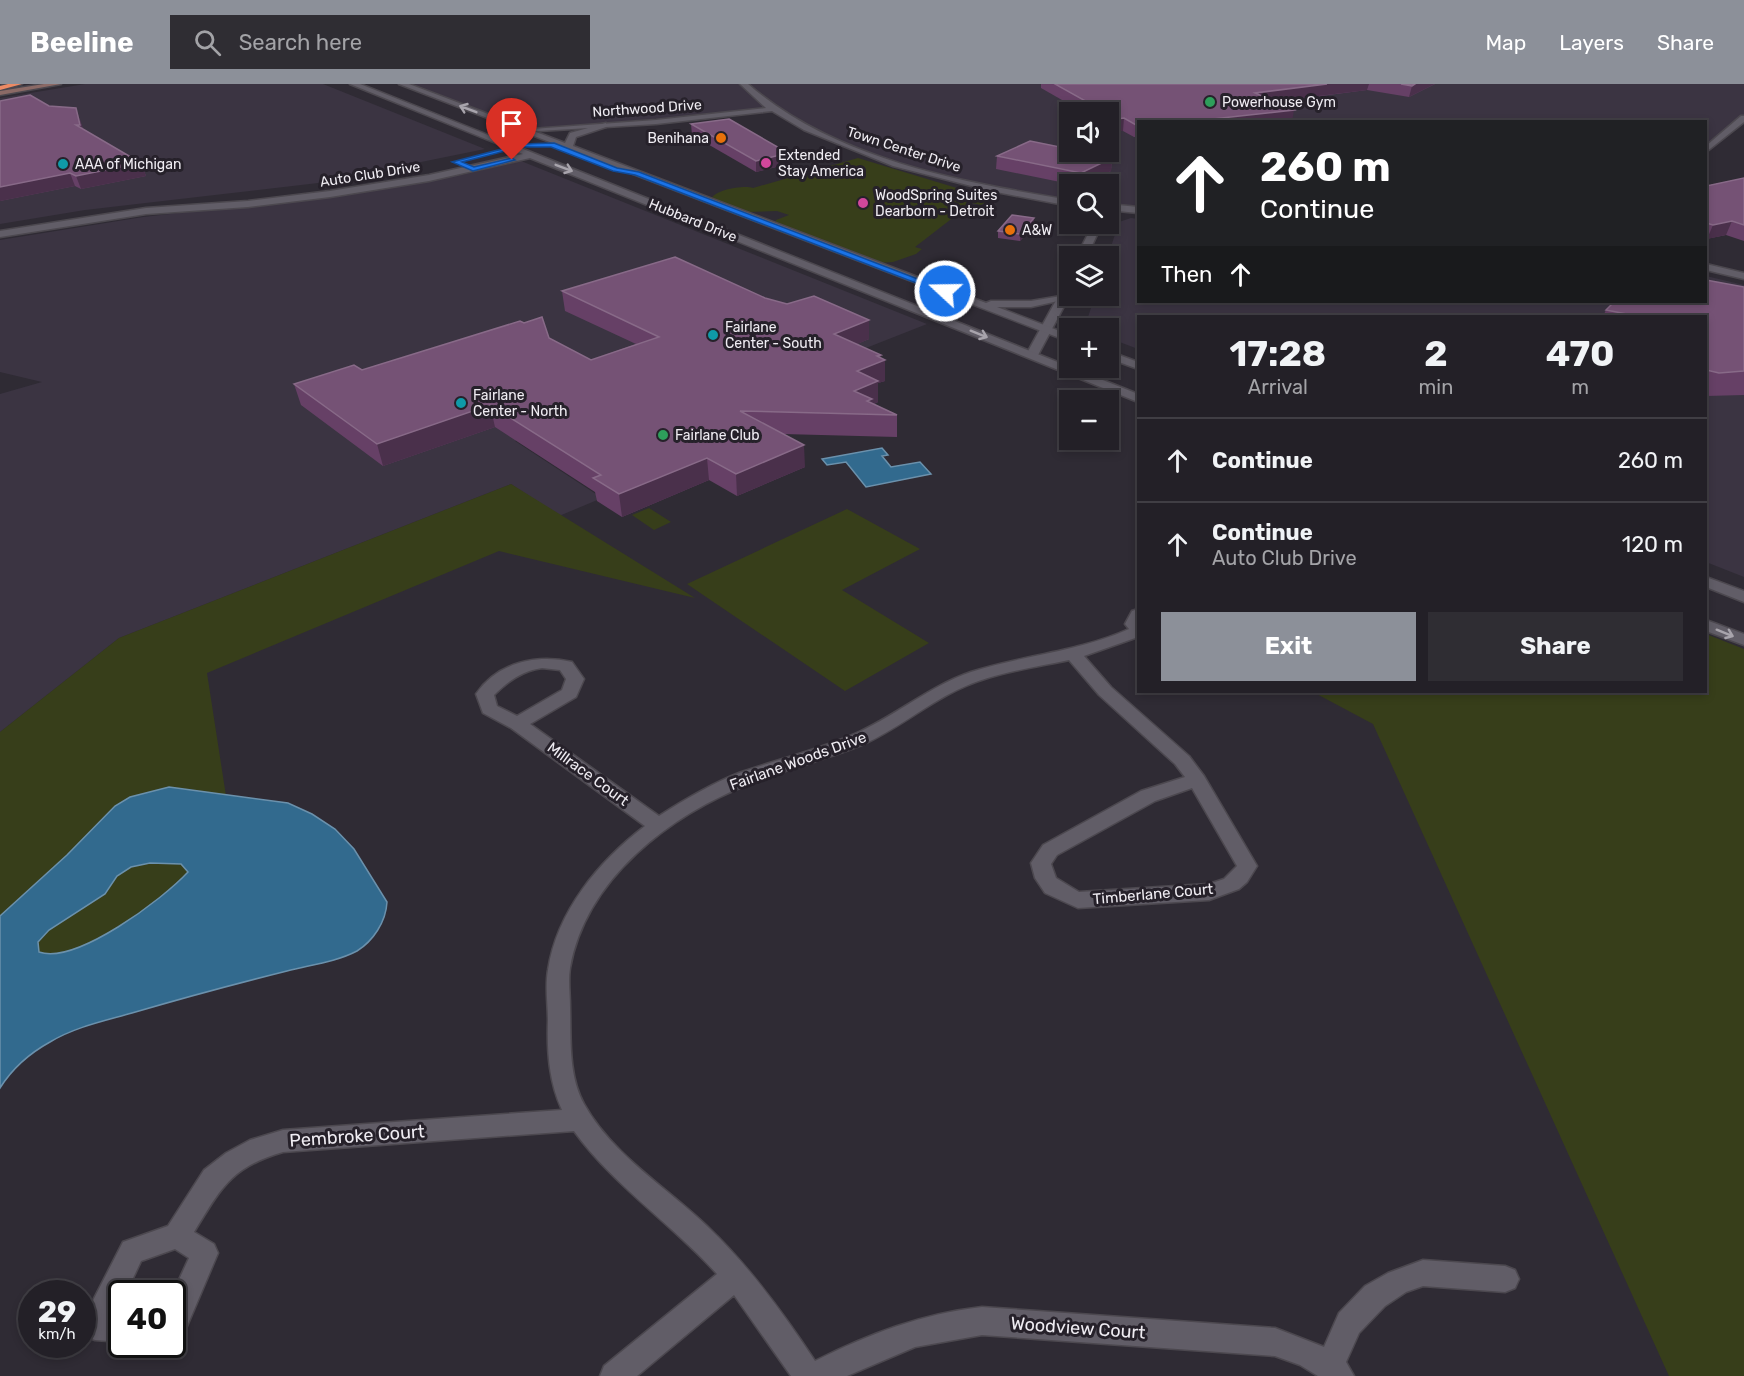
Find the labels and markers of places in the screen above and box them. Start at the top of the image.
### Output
place label: Powerhouse Gym [1222,94,1336,111]
marker: Powerhouse Gym [1203,95,1217,109]
pin [486,98,537,160]
place label: Benihana [647,130,709,147]
marker: Benihana [714,131,728,145]
place label: Extended Stay America [778,147,864,180]
place label: AAA of Michigan [75,156,181,173]
marker: Extended Stay America [759,156,773,170]
marker: AAA of Michigan [56,157,70,171]
place label: WoodSpring Suites Dearborn - Detroit [875,187,997,220]
marker: WoodSpring Suites Dearborn - Detroit [856,196,870,210]
place label: A&W [1022,222,1052,239]
marker: A&W [1003,223,1017,237]
place label: Fairlane Center - South [725,319,822,352]
marker: Fairlane Center - South [706,328,720,342]
place label: Fairlane Center - North [473,387,568,420]
marker: Fairlane Center - North [454,396,468,410]
place label: Fairlane Club [675,427,760,444]
marker: Fairlane Club [656,428,670,442]

